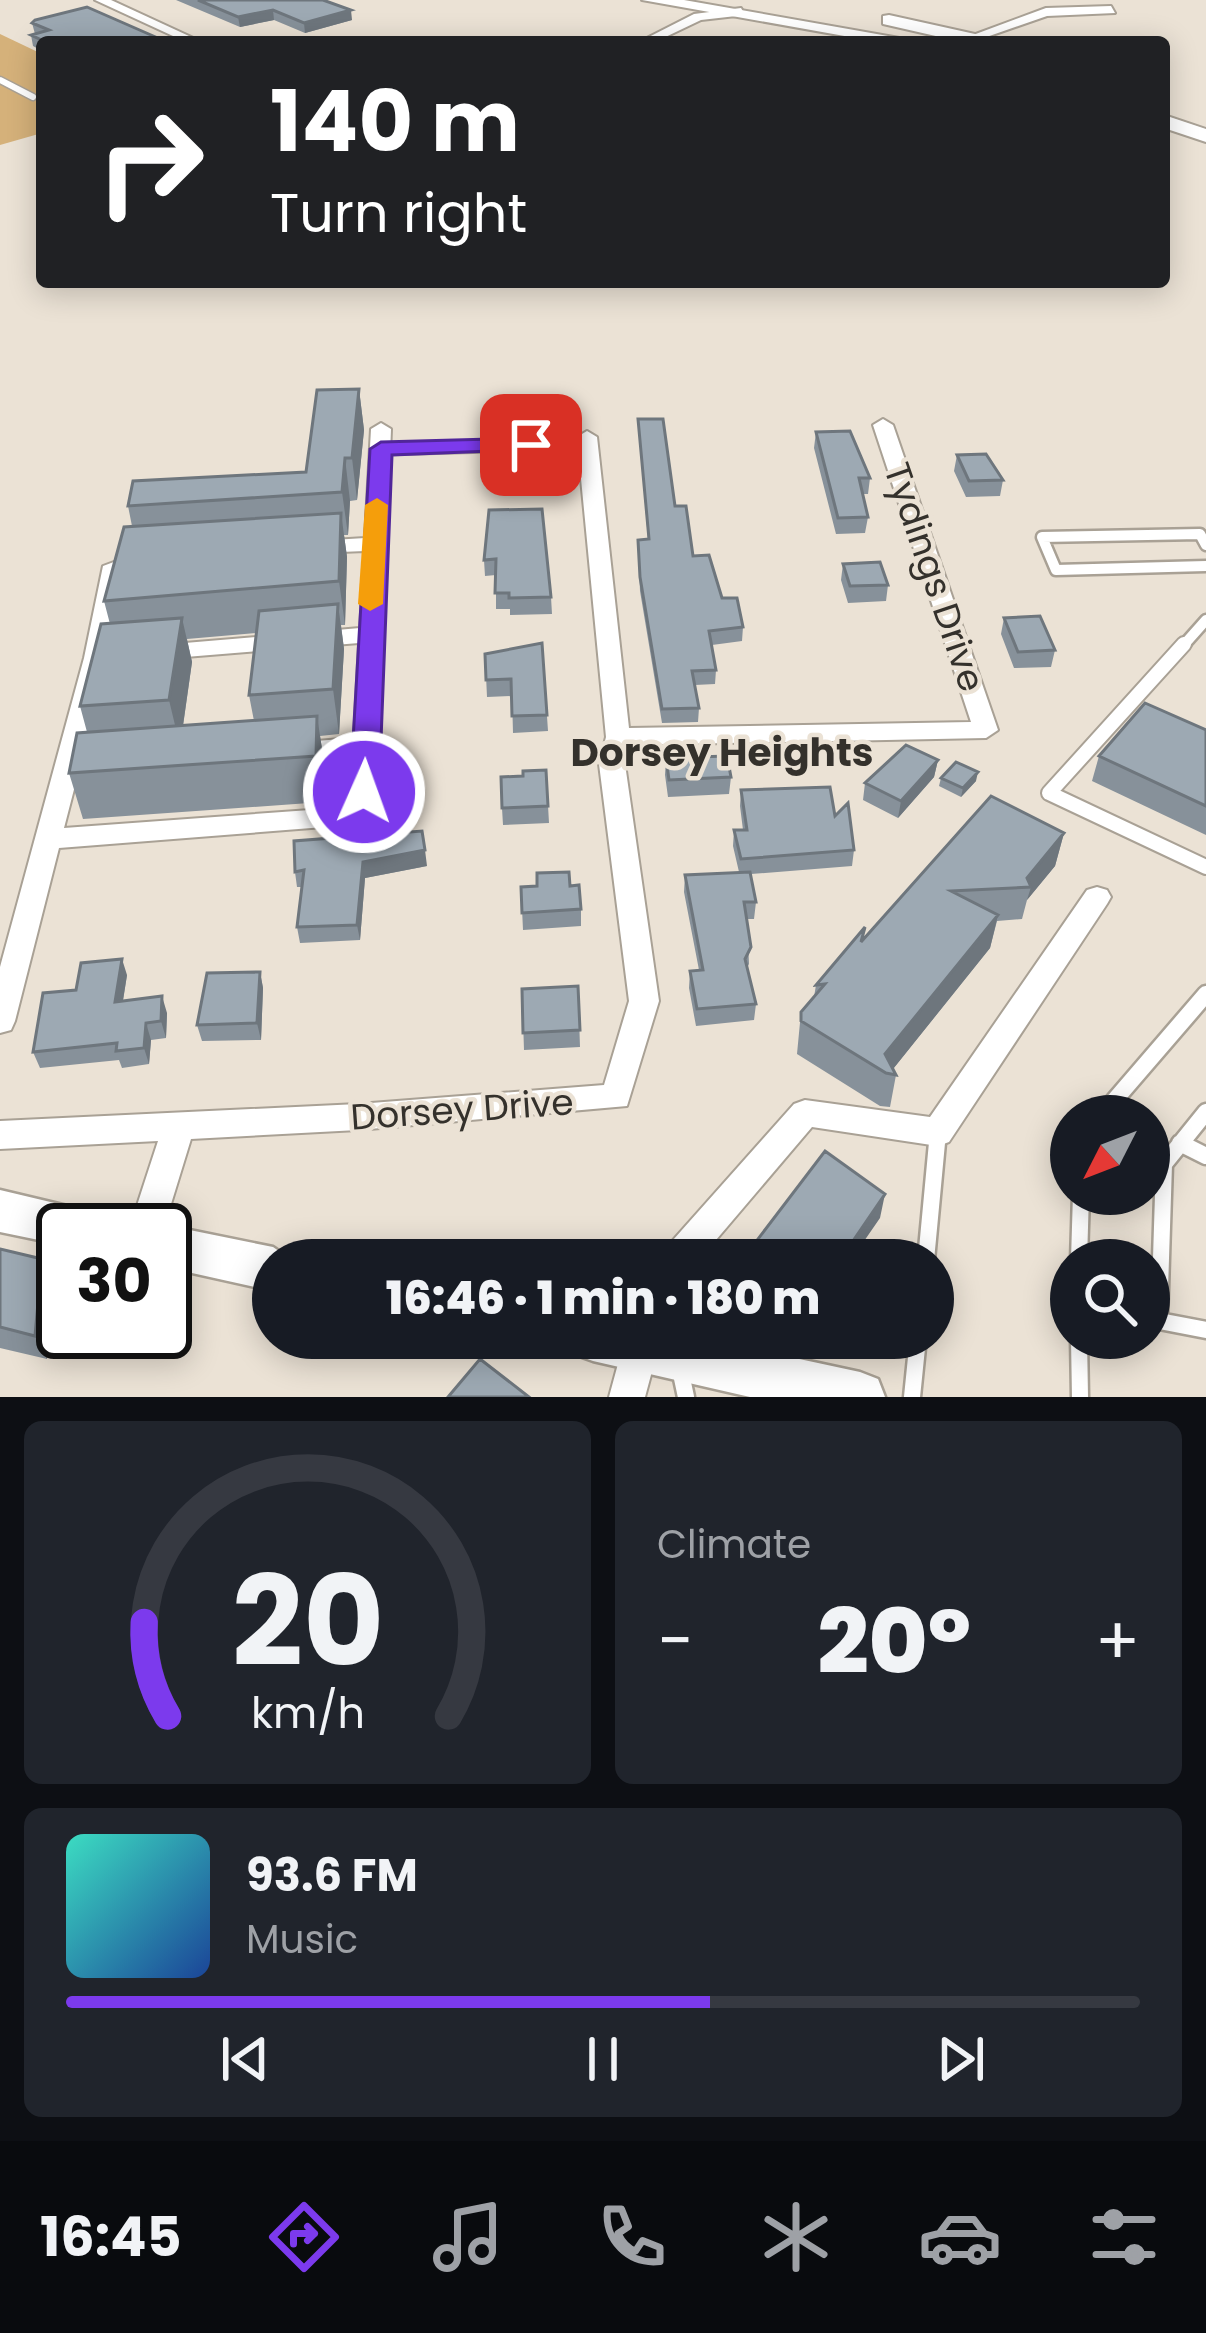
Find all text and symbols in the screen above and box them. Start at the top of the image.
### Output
text: 140 m [270,63,520,180]
icon: right [72,84,228,240]
text: Turn right [270,175,527,251]
pin [480,394,582,496]
icon: arrive [498,412,564,478]
street label: Tydings Drive [872,456,998,698]
district label: Dorsey Heights [571,725,874,780]
position arrow [301,729,427,855]
street label: Dorsey Drive [349,1076,575,1143]
north arrow [1050,1095,1170,1215]
map controls [1050,1095,1170,1359]
speed limit sign: 30 [36,1203,192,1359]
button: search [1050,1239,1170,1359]
text: 16:46 · 1 min · 180 m [386,1267,820,1330]
text: Climate [657,1517,811,1572]
text: 20 [231,1534,384,1709]
text: 20° [817,1578,971,1705]
text: − [657,1595,693,1687]
text: + [1095,1595,1140,1687]
text: km/h [250,1682,365,1742]
text: 93.6 FM [246,1844,418,1907]
text: Music [246,1912,358,1967]
icon: previous [212,2026,278,2092]
icon: pause [570,2026,636,2092]
icon: next [928,2026,994,2092]
icon: directions [262,2195,346,2279]
icon: music [426,2195,510,2279]
icon: phone [590,2195,674,2279]
icon: climate [754,2195,838,2279]
icon: car [918,2195,1002,2279]
icon: filters [1082,2195,1166,2279]
text: 16:45 [40,2199,182,2275]

